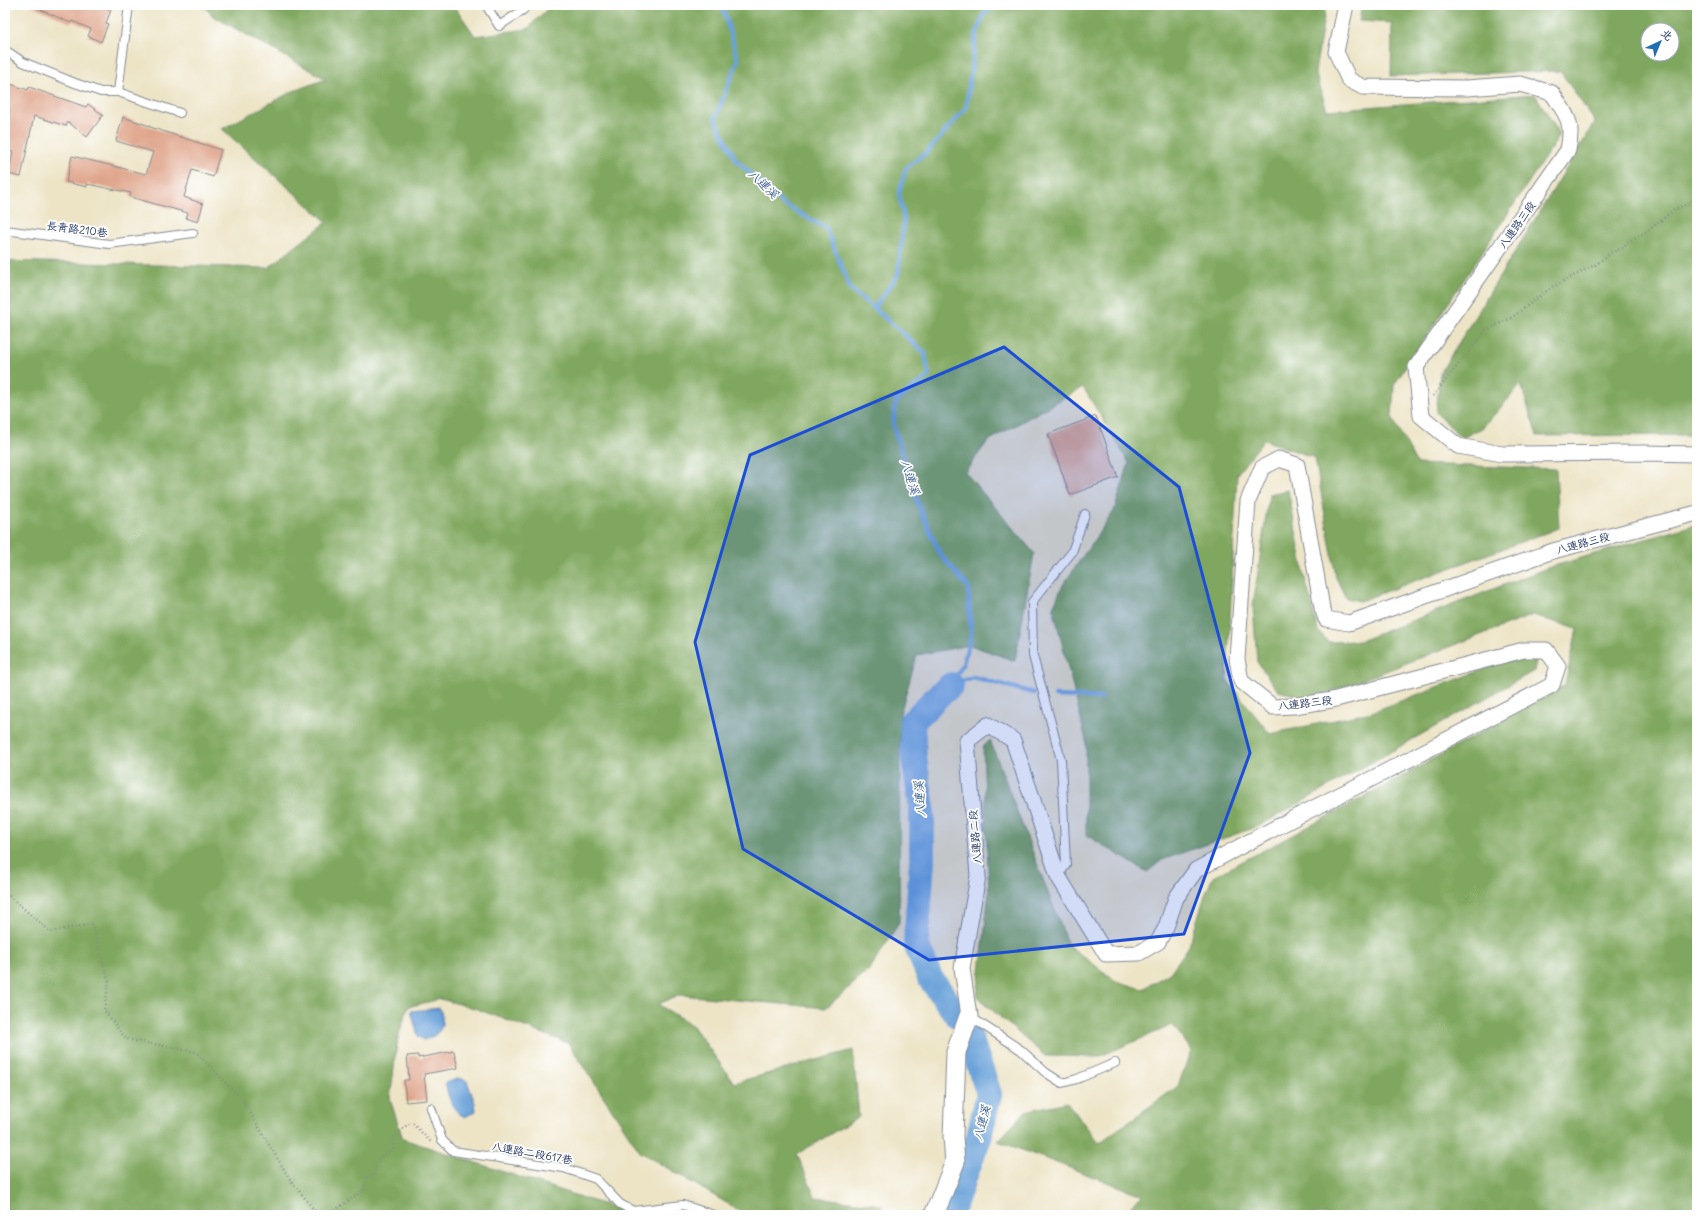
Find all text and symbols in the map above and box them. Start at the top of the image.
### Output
north arrow [1640,22,1680,62]
text: 北 [1658,26,1676,44]
water label: 八連溪 [745,166,782,202]
street label: 八連路三段 [1495,198,1539,252]
street label: 長青路210巷 [46,218,108,240]
water label: 八連溪 [898,457,923,497]
street label: 八連路三段 [1555,529,1611,557]
street label: 八連路三段 [1277,693,1333,713]
water label: 八連溪 [911,780,928,818]
street label: 八連路二段 [966,809,984,865]
water label: 八連溪 [970,1103,993,1142]
street label: 八連路二段617巷 [490,1139,574,1167]

